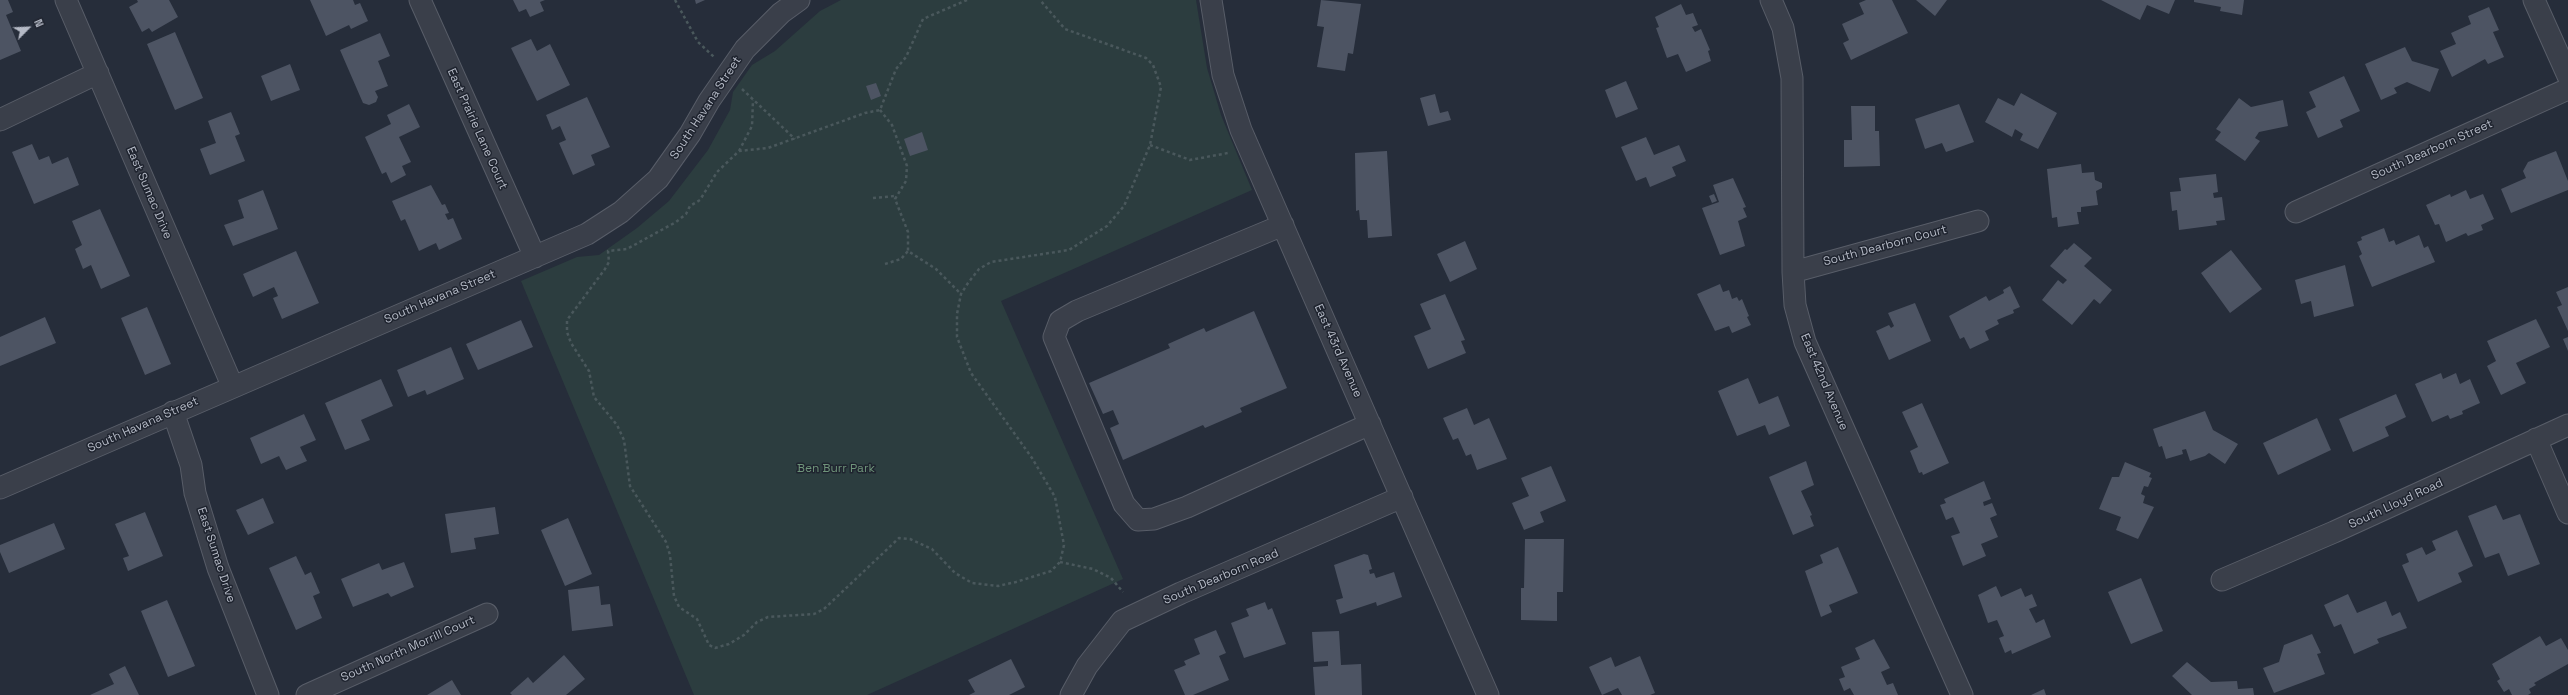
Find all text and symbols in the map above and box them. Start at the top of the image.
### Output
north arrow [8,8,48,48]
text: N [31,17,47,29]
street label: South Havana Street [667,54,745,162]
street label: East Prairie Lane Court [444,66,510,192]
street label: South Dearborn Street [2369,117,2495,183]
street label: East Sumac Drive [123,145,175,241]
street label: South Dearborn Court [1822,223,1948,269]
street label: South Havana Street [382,267,498,327]
street label: East 43rd Avenue [1311,302,1365,400]
street label: East 42nd Avenue [1797,331,1851,433]
street label: South Havana Street [85,394,201,456]
park label: Ben Burr Park [797,462,875,476]
street label: South Lloyd Road [2346,476,2446,532]
street label: East Sumac Drive [194,506,238,604]
street label: South Dearborn Road [1161,546,1281,608]
street label: South North Morrill Court [339,613,477,685]

